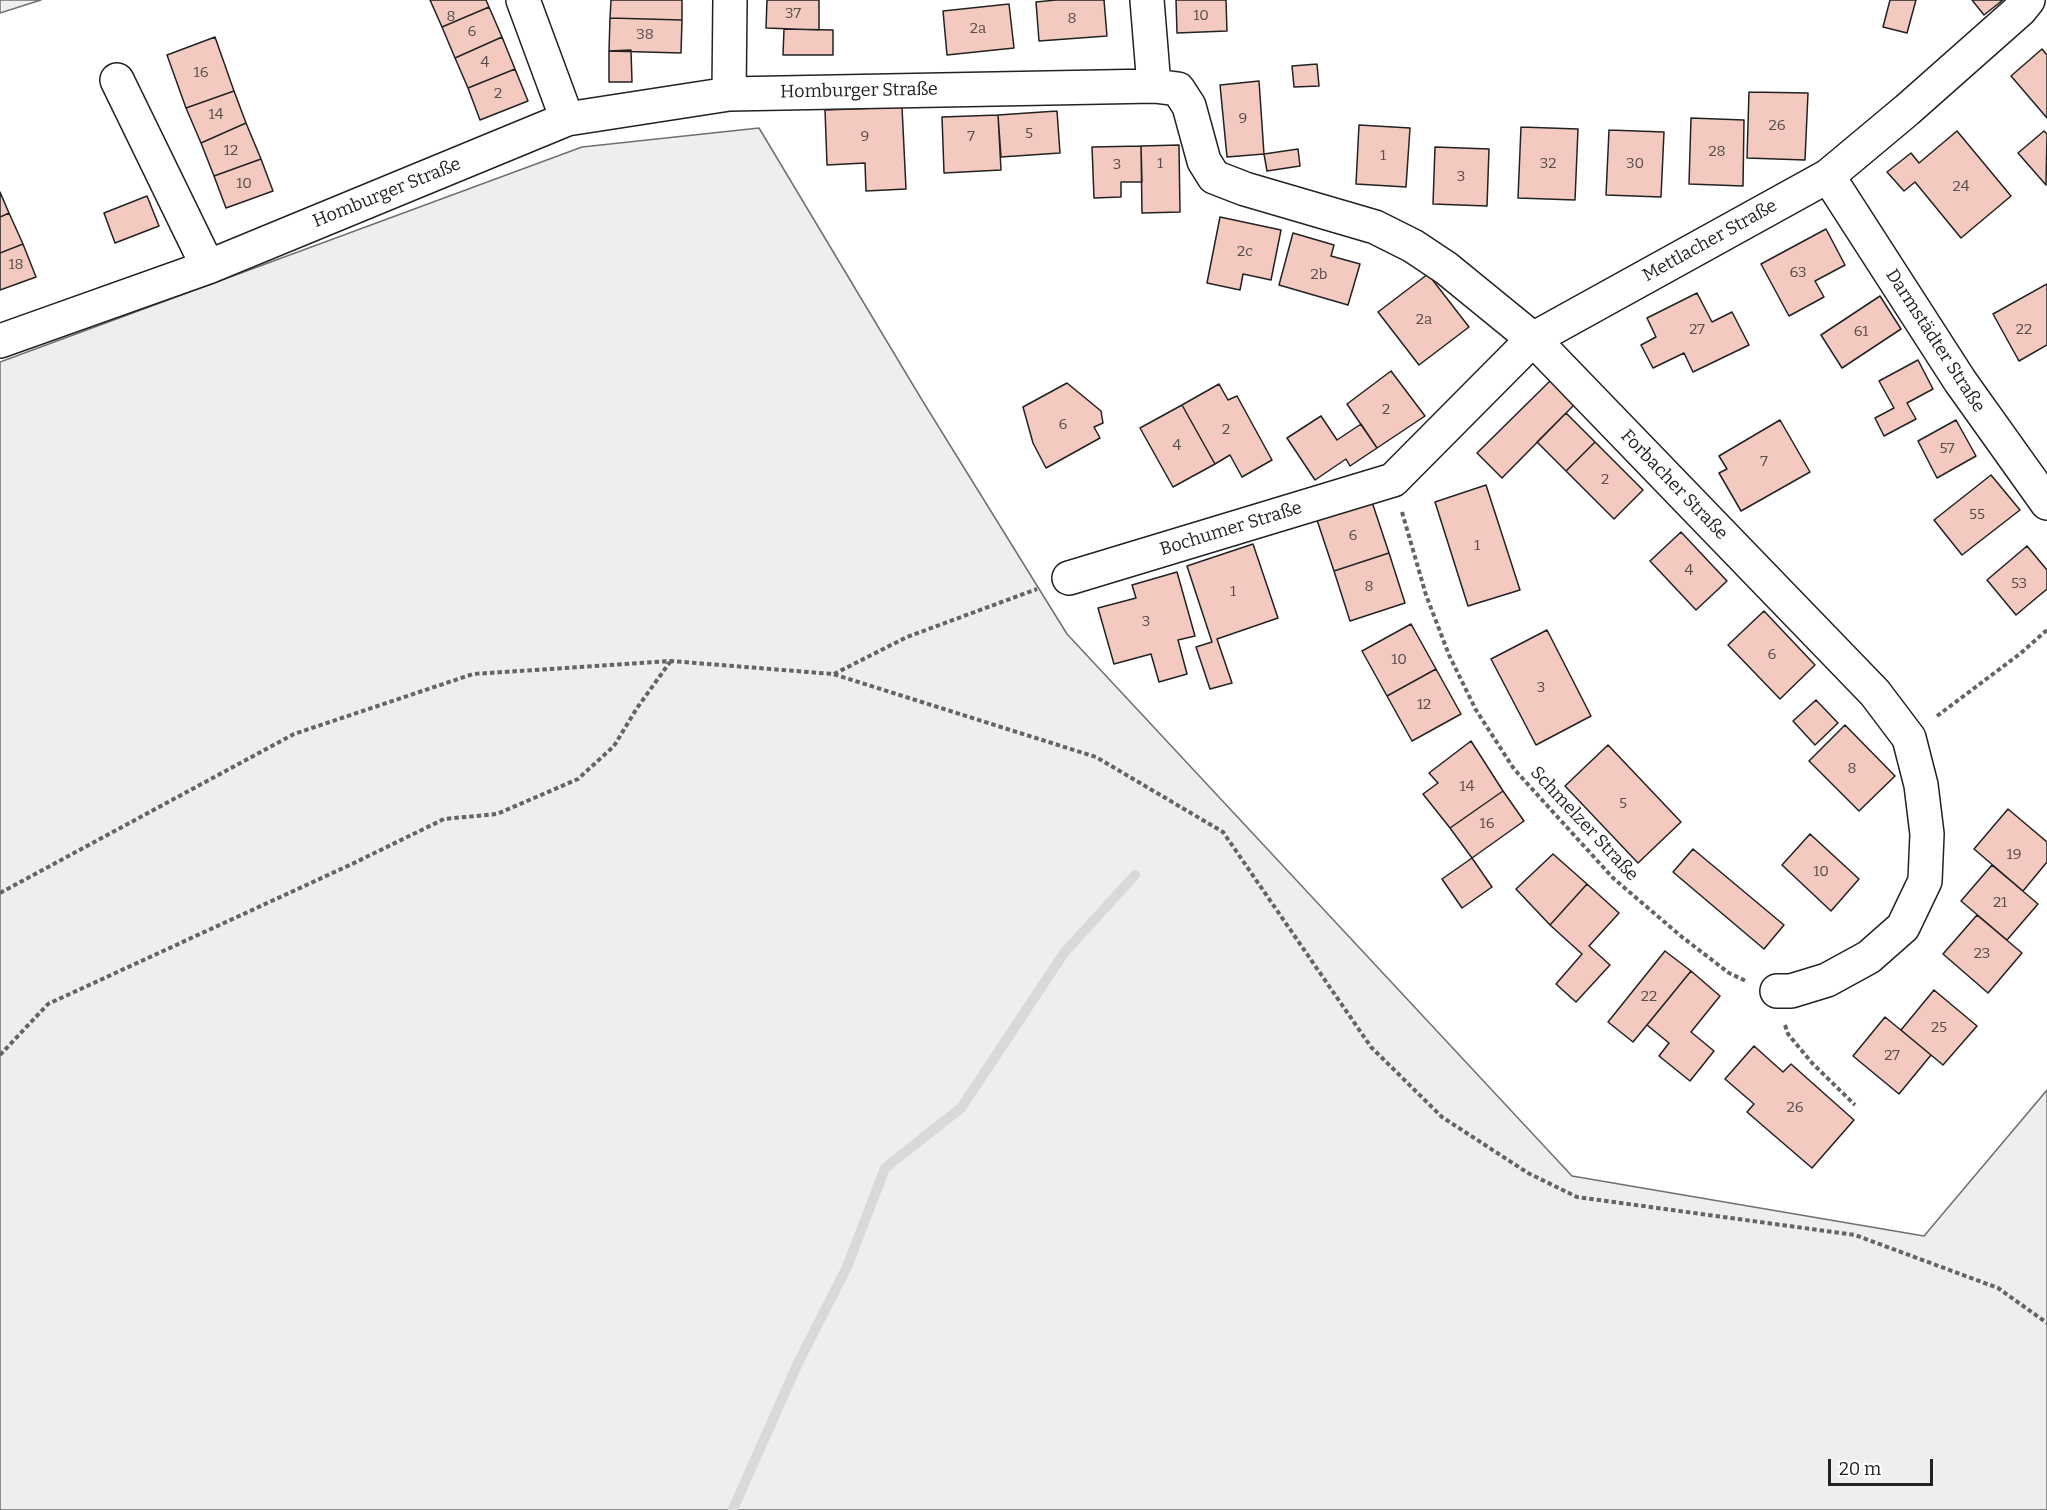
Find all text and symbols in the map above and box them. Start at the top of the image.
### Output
house number: 37 [785,5,801,23]
house number: 10 [1193,7,1209,25]
house number: 8 [446,8,456,26]
house number: 8 [1067,10,1077,28]
house number: 2a [970,20,986,38]
house number: 6 [468,23,476,41]
house number: 38 [636,26,654,44]
house number: 4 [481,54,489,72]
house number: 16 [194,64,208,82]
street label: Homburger Straße [780,79,938,103]
house number: 2 [494,85,502,103]
house number: 14 [209,106,223,124]
house number: 9 [1239,110,1247,128]
house number: 26 [1769,117,1785,135]
house number: 5 [1025,125,1033,143]
house number: 9 [861,128,869,146]
house number: 7 [967,128,975,146]
house number: 12 [224,142,238,160]
house number: 28 [1708,143,1726,161]
house number: 1 [1380,147,1386,165]
street label: Homburger Straße [310,153,464,233]
house number: 1 [1157,155,1163,173]
house number: 32 [1540,155,1556,173]
house number: 30 [1626,155,1644,173]
house number: 3 [1113,156,1121,174]
house number: 3 [1457,168,1465,186]
house number: 10 [236,175,252,193]
house number: 24 [1953,178,1969,196]
street label: Mettlacher Straße [1639,195,1781,287]
house number: 2c [1237,243,1253,261]
house number: 18 [8,256,24,274]
house number: 63 [1789,264,1807,282]
street label: Darmstädter Straße [1881,265,1989,417]
house number: 2b [1311,266,1327,284]
house number: 2a [1416,311,1432,329]
house number: 27 [1689,321,1705,339]
house number: 22 [2016,321,2032,339]
house number: 61 [1854,323,1868,341]
house number: 2 [1382,401,1390,419]
house number: 6 [1059,416,1067,434]
house number: 2 [1222,421,1230,439]
street label: Forbacher Straße [1616,425,1732,545]
house number: 4 [1173,437,1181,455]
house number: 57 [1939,440,1955,458]
house number: 7 [1760,453,1768,471]
house number: 2 [1601,471,1609,489]
street label: Bochumer Straße [1157,497,1305,561]
house number: 55 [1969,506,1985,524]
house number: 6 [1349,527,1357,545]
house number: 1 [1474,537,1480,555]
house number: 4 [1685,562,1693,580]
house number: 53 [2011,575,2027,593]
house number: 8 [1364,578,1374,596]
house number: 1 [1230,583,1236,601]
house number: 3 [1142,613,1150,631]
house number: 6 [1768,646,1776,664]
house number: 10 [1391,651,1407,669]
house number: 3 [1537,679,1545,697]
house number: 12 [1417,696,1431,714]
house number: 8 [1847,760,1857,778]
street label: Schmelzer Straße [1525,762,1643,886]
house number: 14 [1460,778,1474,796]
house number: 5 [1619,795,1627,813]
house number: 16 [1480,815,1494,833]
house number: 19 [2007,846,2021,864]
house number: 10 [1813,863,1829,881]
house number: 21 [1993,894,2007,912]
house number: 23 [1974,945,1990,963]
house number: 22 [1641,988,1657,1006]
house number: 25 [1931,1019,1947,1037]
house number: 27 [1884,1047,1900,1065]
house number: 26 [1787,1099,1803,1117]
scale bar [1831,1447,1936,1485]
text: 20 m [1839,1458,1881,1480]

